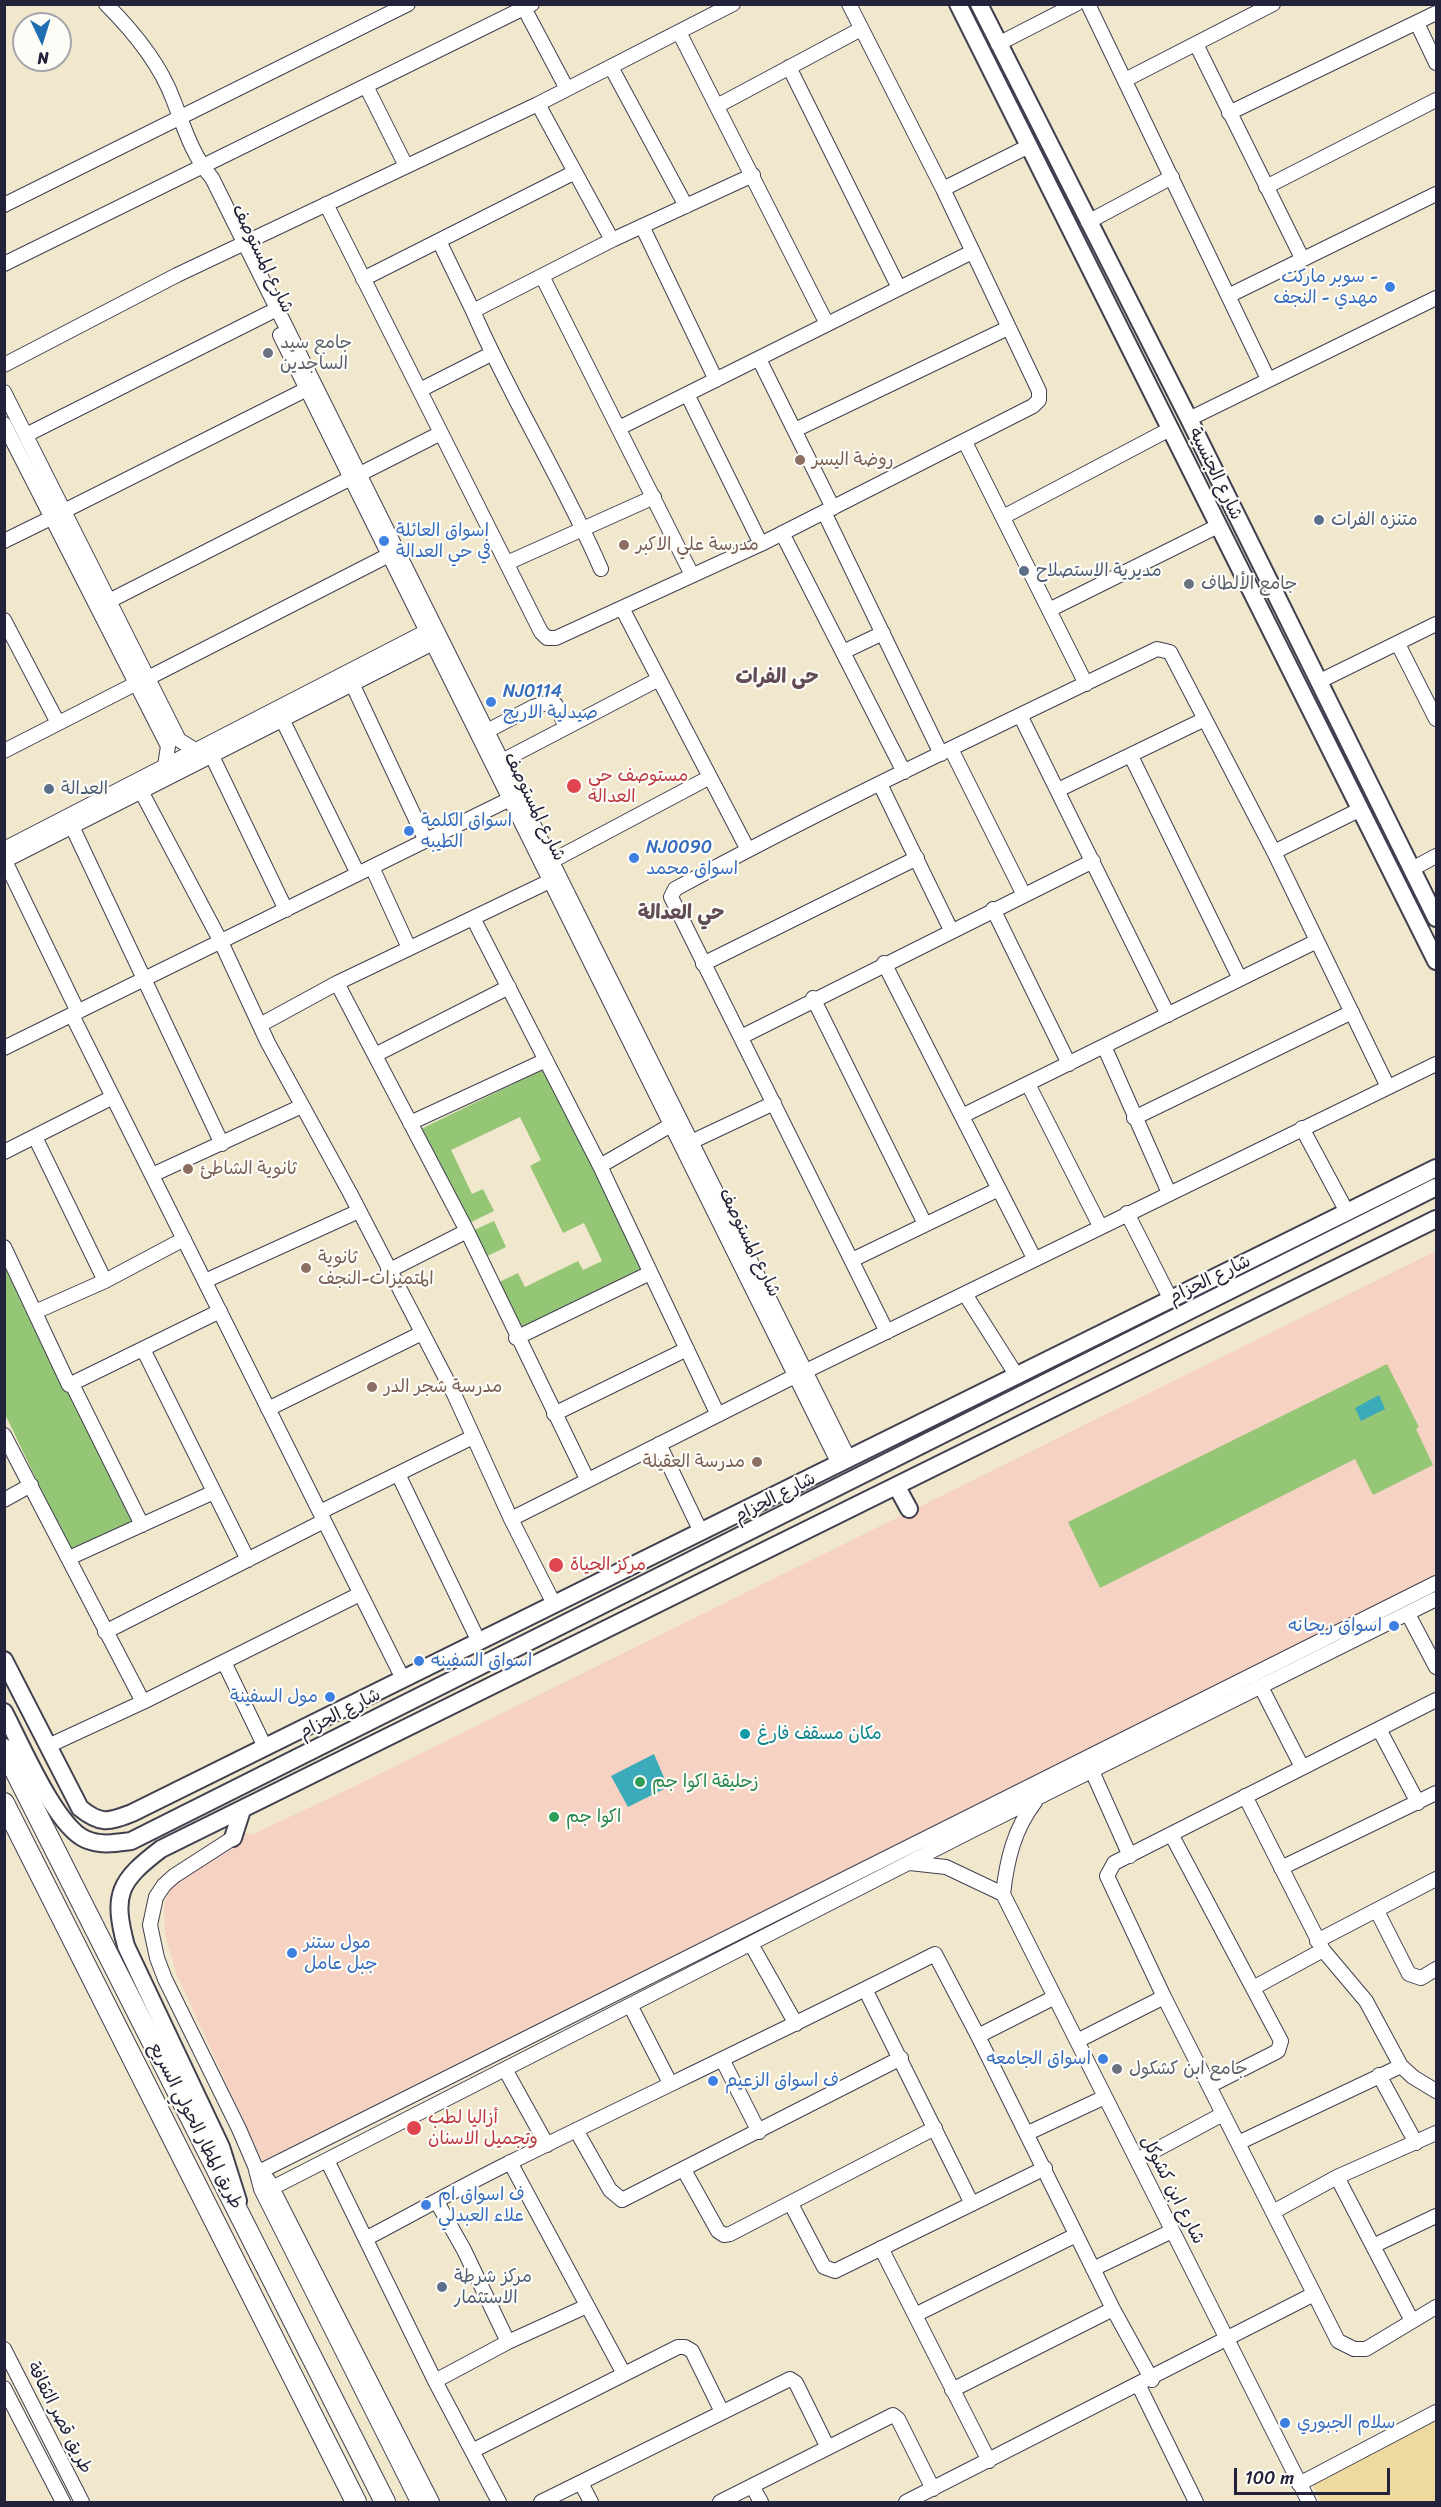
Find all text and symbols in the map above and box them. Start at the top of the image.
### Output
north arrow [12,12,72,72]
text: N [37,44,50,73]
street label: شارع المستوصف [226,201,298,317]
place label: سوبر ماركت - مهدي - النجف [1274,266,1378,308]
marker: سوبر ماركت - مهدي - النجف [1383,280,1397,294]
place label: جامع سيد الساجدين [280,332,352,374]
marker: جامع سيد الساجدين [261,346,275,360]
street label: شارع الجنسية [1183,424,1247,524]
place label: روضة اليسر [812,449,894,471]
marker: روضة اليسر [793,453,807,467]
place label: متنزه الفرات [1331,509,1418,531]
marker: متنزه الفرات [1312,513,1326,527]
place label: اسواق العائلة في حي العدالة [396,520,491,562]
marker: اسواق العائلة في حي العدالة [377,534,391,548]
place label: مدرسة علي الاكبر [636,534,759,556]
marker: مدرسة علي الاكبر [617,538,631,552]
place label: مديرية الاستصلاح [1036,560,1162,582]
marker: مديرية الاستصلاح [1017,564,1031,578]
place label: جامع الألطاف [1201,573,1297,595]
marker: جامع الألطاف [1182,577,1196,591]
district label: حی الفرات [735,666,819,690]
place label: NJ0114 صيدلية الاريج [503,681,598,724]
marker: NJ0114 صيدلية الاريج [484,695,498,709]
street label: شارع المستوصف [498,749,570,865]
place label: مستوصف حي العداله [588,765,688,808]
marker: مستوصف حي العداله [565,777,583,795]
place label: العدالة [61,778,108,800]
marker: العدالة [42,782,56,796]
place label: اسواق الكلمة الطيبه [421,810,512,852]
marker: اسواق الكلمة الطيبه [402,824,416,838]
place label: NJ0090 اسواق محمد [646,837,738,880]
marker: NJ0090 اسواق محمد [627,851,641,865]
district label: حي العدالة [638,902,724,926]
place label: ثانوية الشاطئ [200,1158,297,1180]
marker: ثانوية الشاطئ [181,1162,195,1176]
street label: شارع المستوصف [713,1185,785,1301]
place label: ثانوية المتميزات-النجف [318,1247,434,1290]
street label: شارع الحزام [1165,1251,1255,1309]
marker: ثانوية المتميزات-النجف [299,1261,313,1275]
place label: مدرسة شجر الدر [384,1376,502,1398]
marker: مدرسة شجر الدر [365,1380,379,1394]
place label: مدرسة العقيلة [643,1451,745,1473]
marker: مدرسة العقيلة [750,1455,764,1469]
street label: شارع الحزام [731,1468,819,1528]
place label: مركز الحياة [570,1554,646,1576]
marker: مركز الحياة [547,1556,565,1574]
place label: اسواق ريحانه [1288,1615,1382,1637]
marker: اسواق ريحانه [1387,1619,1401,1633]
place label: اسواق السفينه [431,1650,532,1672]
marker: اسواق السفينه [412,1654,426,1668]
street label: شارع الحزام [296,1684,384,1744]
place label: مول السفينة [230,1686,318,1708]
marker: مول السفينة [323,1690,337,1704]
place label: مكان مسقف فارغ [757,1723,882,1745]
marker: مكان مسقف فارغ [738,1727,752,1741]
place label: زحليقة اكوا جم [652,1771,759,1793]
marker: زحليقة اكوا جم [633,1775,647,1789]
place label: اكوا جم [566,1806,621,1828]
marker: اكوا جم [547,1810,561,1824]
place label: مول ستنر جبل عامل [304,1932,377,1974]
marker: مول ستنر جبل عامل [285,1946,299,1960]
street label: طريق المطار الحولي السريع [144,2039,246,2213]
place label: اسواق الجامعه [986,2048,1091,2070]
marker: اسواق الجامعه [1096,2052,1110,2066]
place label: جامع ابن كشكول [1129,2058,1248,2080]
marker: جامع ابن كشكول [1110,2062,1124,2076]
place label: ف اسواق الزعيم [725,2070,839,2092]
marker: ف اسواق الزعيم [706,2074,720,2088]
place label: أزاليا لطب وتجميل الاسنان [428,2107,538,2150]
marker: أزاليا لطب وتجميل الاسنان [405,2119,423,2137]
street label: شارع ابن كشوكل [1135,2132,1209,2248]
place label: ف اسواق ام علاء العبدلي [438,2184,525,2226]
marker: ف اسواق ام علاء العبدلي [419,2198,433,2212]
place label: مركز شرطة الاستثمار [454,2266,532,2308]
marker: مركز شرطة الاستثمار [435,2280,449,2294]
street label: طريق قصر الثقافة [22,2358,96,2478]
place label: سلام الجبوري [1297,2412,1395,2434]
marker: سلام الجبوري [1278,2416,1292,2430]
scale bar [1237,2456,1393,2494]
text: 100 m [1245,2462,1294,2494]

